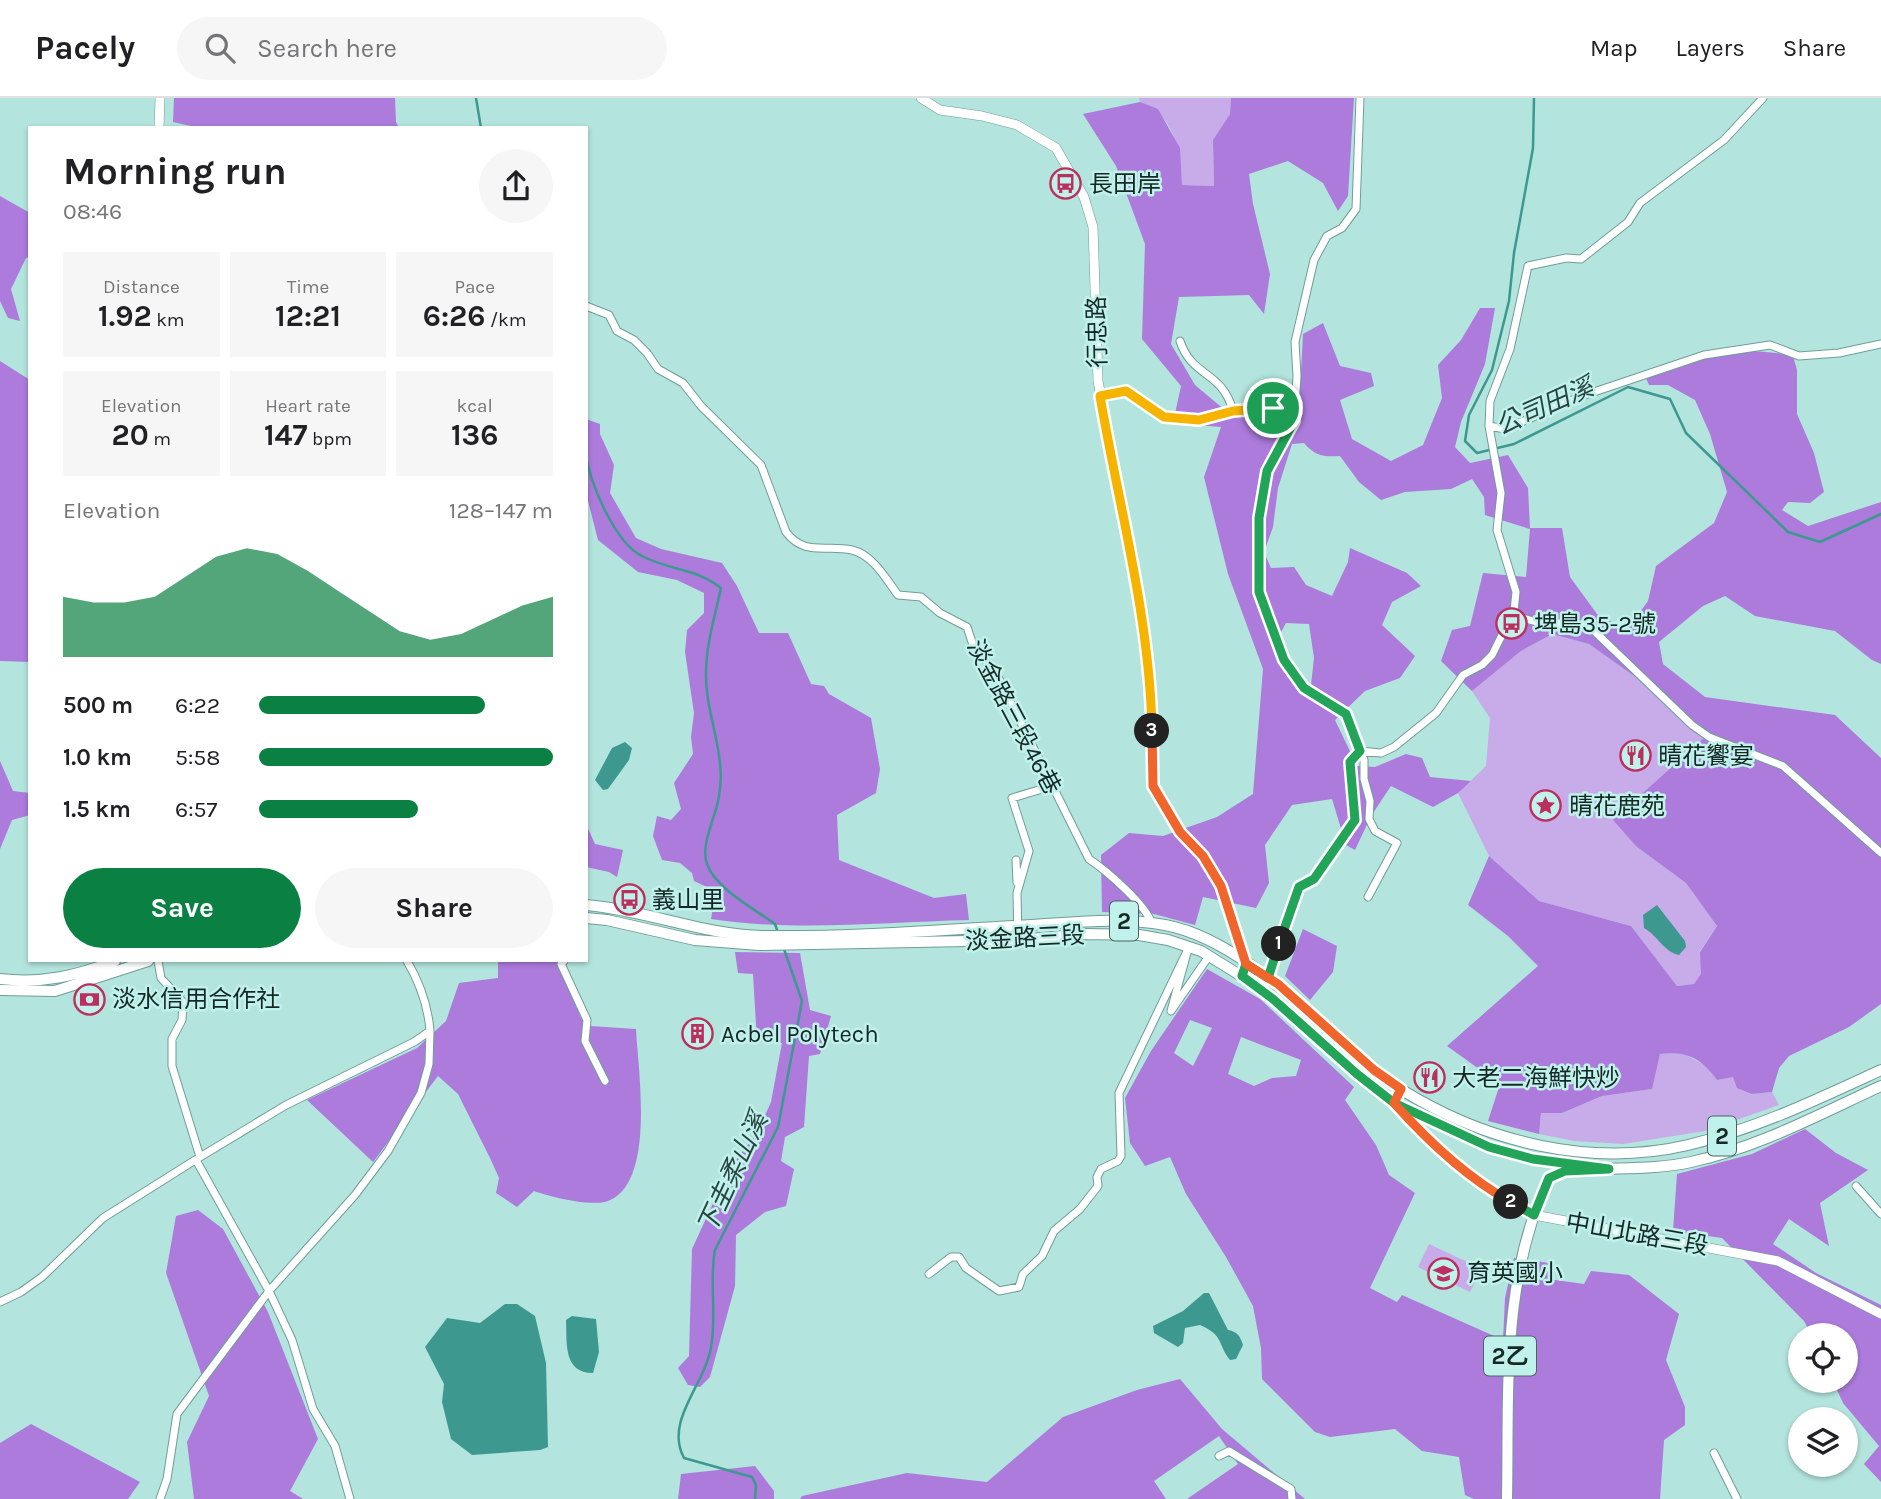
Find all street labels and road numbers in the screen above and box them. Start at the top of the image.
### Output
street label: 行忠路 [1082,296,1112,368]
street label: 淡金路三段46巷 [961,635,1067,799]
road number: 2 [1110,902,1138,940]
street label: 淡金路三段 [964,921,1086,955]
road number: 2 [1708,1116,1736,1156]
street label: 中山北路三段 [1564,1208,1710,1260]
road number: 2乙 [1484,1336,1536,1376]

